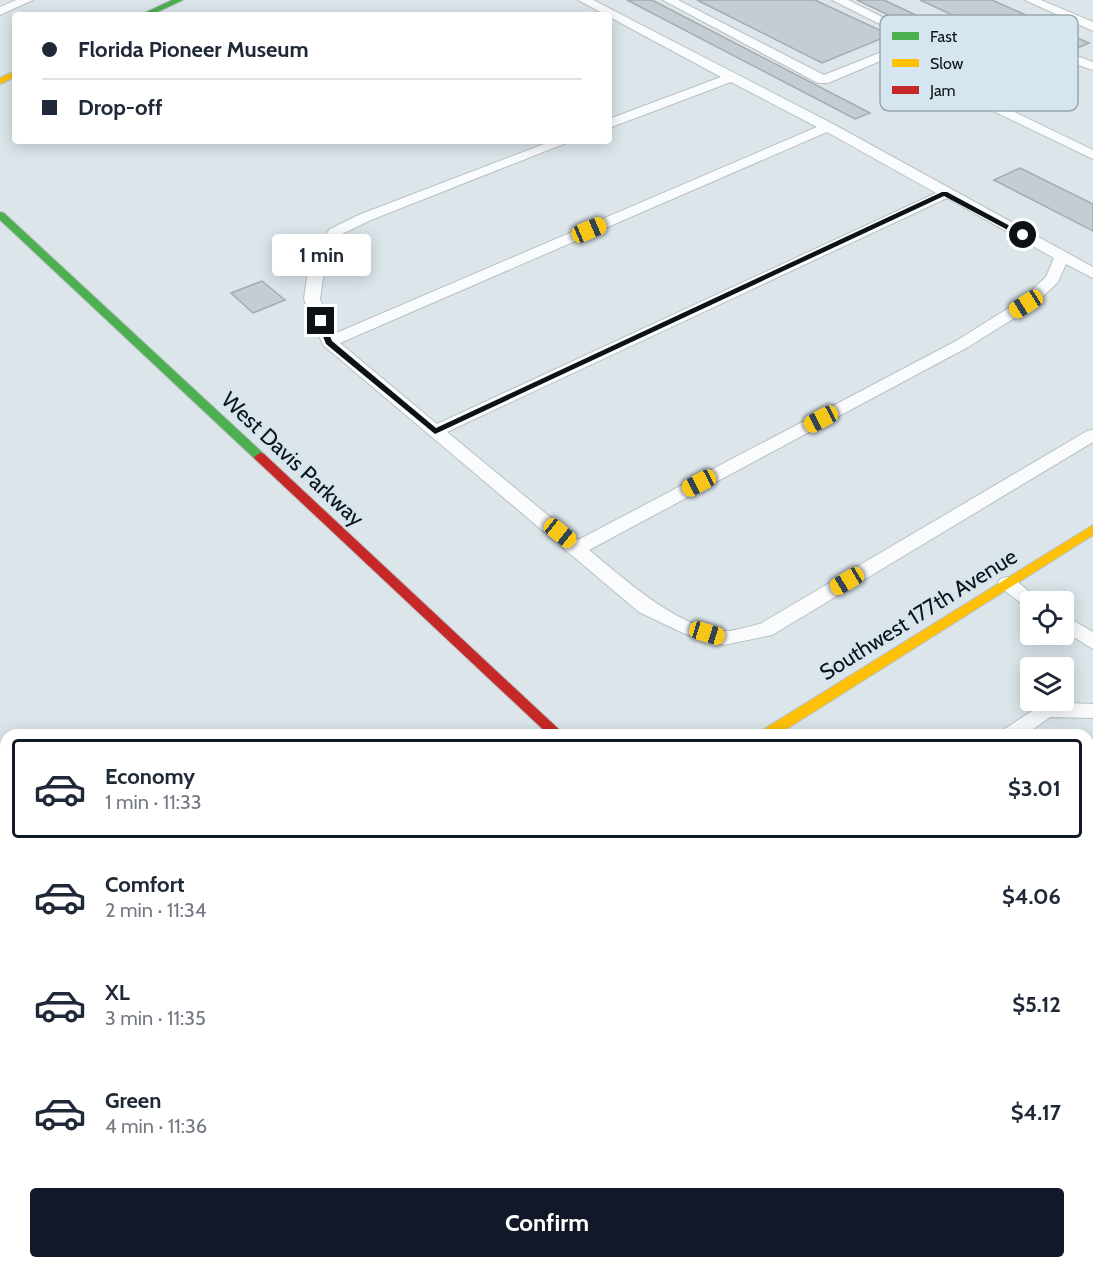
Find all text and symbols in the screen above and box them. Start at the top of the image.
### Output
legend [880,15,1078,111]
text: Fast [930,27,958,46]
text: Florida Pioneer Museum [78,36,309,63]
text: Slow [930,54,964,73]
text: Jam [929,81,956,100]
text: Drop-off [78,94,162,121]
car [569,215,609,245]
route start [1009,221,1036,248]
callout: 1 min [272,234,370,276]
text: 1 min [299,243,344,267]
car [1006,287,1046,321]
route end [307,307,334,334]
street label: West Davis Parkway [216,386,369,532]
car [801,403,841,435]
car [679,467,719,499]
car [540,515,580,551]
street label: Southwest 177th Avenue [815,543,1022,686]
car [827,564,867,598]
map controls [1020,591,1074,711]
button: locate [1020,591,1074,645]
car [687,619,727,647]
button: layers [1020,657,1074,711]
icon: car [33,762,87,816]
text: Economy [105,763,195,790]
text: $3.01 [1008,775,1061,802]
text: 1 min · 11:33 [105,790,202,814]
icon: car [33,870,87,924]
text: Comfort [105,871,184,898]
text: $4.06 [1002,883,1061,910]
text: 2 min · 11:34 [105,898,206,922]
icon: car [33,978,87,1032]
text: XL [105,979,130,1006]
text: $5.12 [1012,991,1061,1018]
text: 3 min · 11:35 [105,1006,206,1030]
icon: car [33,1086,87,1140]
text: Green [105,1087,161,1114]
text: $4.17 [1011,1099,1061,1126]
text: 4 min · 11:36 [105,1114,207,1138]
button: Confirm [30,1188,1064,1257]

